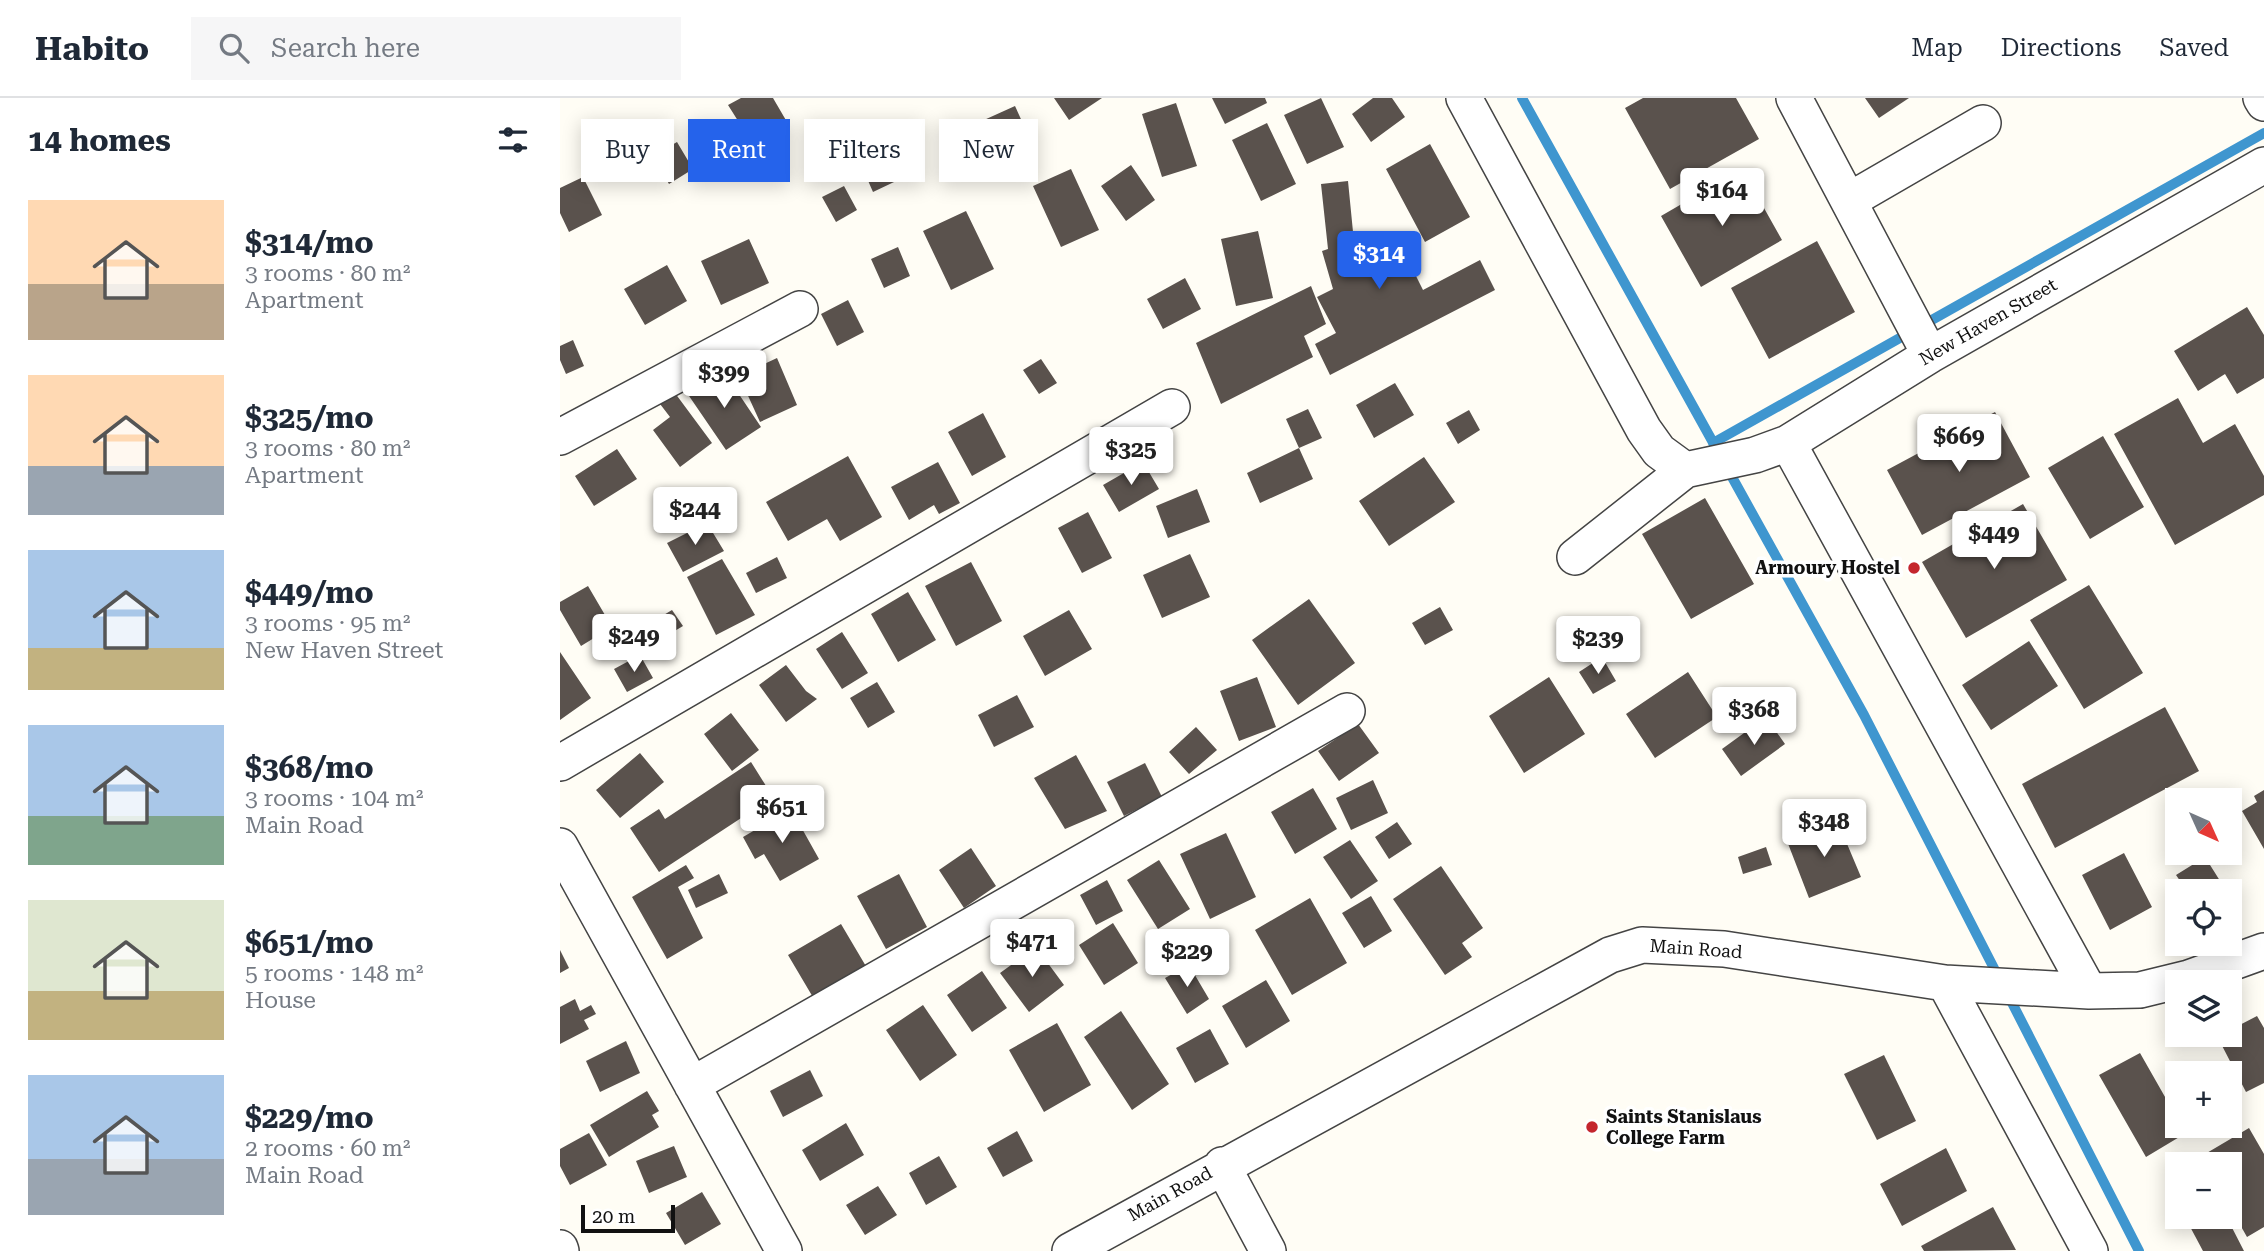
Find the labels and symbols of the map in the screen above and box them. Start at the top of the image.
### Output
pin: $164 [1681,169,1763,228]
pin: $314 [1338,232,1420,291]
street label: New Haven Street [1915,274,2060,369]
pin: $399 [683,350,765,410]
pin: $669 [1918,414,2000,474]
pin: $325 [1090,428,1172,487]
pin: $244 [654,488,736,547]
pin: $449 [1953,512,2035,571]
place label: Armoury Hostel [1755,557,1900,578]
marker: Armoury Hostel [1906,560,1922,576]
pin: $249 [593,614,675,674]
pin: $239 [1557,616,1639,676]
pin: $368 [1713,688,1795,747]
pin: $651 [741,786,823,845]
north arrow [2165,788,2242,864]
pin: $348 [1783,800,1865,859]
pin: $471 [991,920,1073,979]
pin: $229 [1146,930,1228,989]
street label: Main Road [1649,935,1744,962]
place label: Saints Stanislaus College Farm [1606,1106,1762,1148]
marker: Saints Stanislaus College Farm [1584,1119,1600,1135]
street label: Main Road [1124,1162,1216,1225]
scale bar [581,1202,676,1234]

